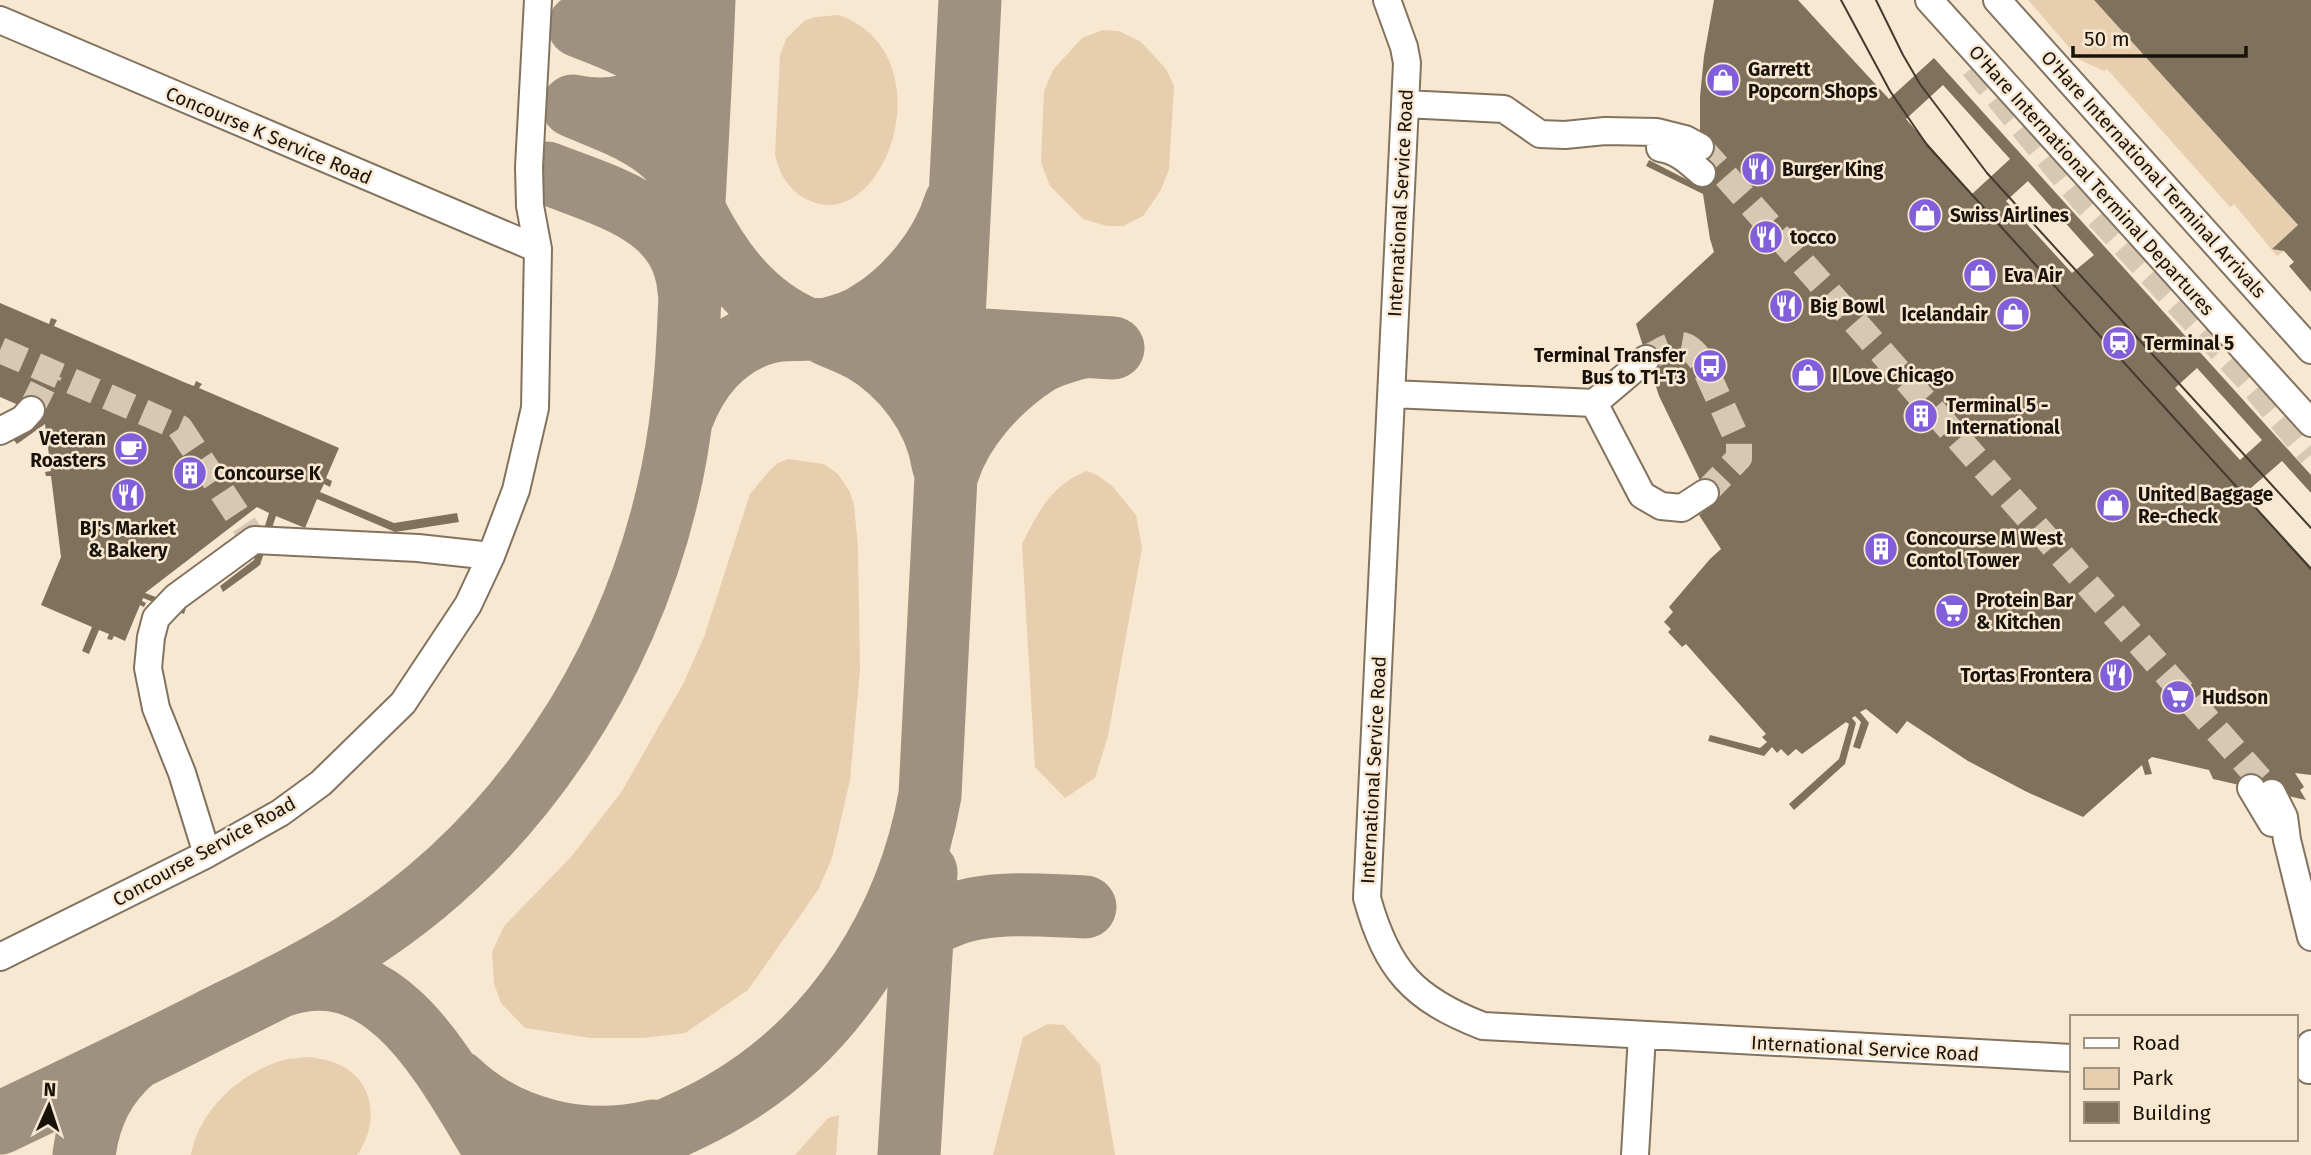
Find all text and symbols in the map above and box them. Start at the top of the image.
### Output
scale bar [2073,14,2246,58]
text: 50 m [2084,26,2130,52]
street label: O'Hare International Terminal Departures [1964,40,2219,320]
street label: O'Hare International Terminal Arrivals [2036,46,2271,303]
place label: Garrett Popcorn Shops [1748,58,1878,103]
shop icon: Garrett Popcorn Shops [1704,61,1742,99]
street label: Concourse K Service Road [162,82,375,189]
street label: International Service Road [1383,88,1418,318]
restaurant icon: Burger King [1739,150,1777,188]
place label: Burger King [1782,158,1884,181]
shop icon: Swiss Airlines [1906,196,1944,234]
place label: Swiss Airlines [1950,204,2069,227]
restaurant icon: tocco [1747,218,1785,256]
place label: tocco [1790,226,1837,249]
shop icon: Eva Air [1961,256,1999,294]
place label: Eva Air [2004,264,2062,287]
restaurant icon: Big Bowl [1767,287,1805,325]
place label: Big Bowl [1810,295,1885,318]
shop icon: Icelandair [1994,295,2032,333]
place label: Icelandair [1902,303,1988,326]
station icon: Terminal 5 [2100,324,2138,362]
place label: Terminal 5 [2144,332,2234,355]
place label: Terminal Transfer Bus to T1-T3 [1534,344,1686,389]
bus stop icon: Terminal Transfer Bus to T1-T3 [1691,347,1729,385]
shop icon: I Love Chicago [1789,356,1827,394]
place label: I Love Chicago [1832,364,1954,387]
place label: Terminal 5 - International [1946,394,2060,439]
building icon: Terminal 5 - International [1902,397,1940,435]
place label: Veteran Roasters [30,427,106,472]
cafe icon: Veteran Roasters [112,430,150,468]
building icon: Concourse K [171,454,209,492]
place label: Concourse K [214,462,322,485]
restaurant icon: BJ's Market & Bakery [109,476,147,514]
place label: United Baggage Re-check [2138,483,2273,528]
shop icon: United Baggage Re-check [2094,486,2132,524]
place label: BJ's Market & Bakery [80,517,177,562]
place label: Concourse M West Contol Tower [1906,527,2064,572]
building icon: Concourse M West Contol Tower [1862,530,1900,568]
place label: Protein Bar & Kitchen [1976,589,2074,634]
supermarket icon: Protein Bar & Kitchen [1933,592,1971,630]
street label: International Service Road [1356,655,1391,885]
restaurant icon: Tortas Frontera [2097,656,2135,694]
place label: Tortas Frontera [1961,664,2092,687]
supermarket icon: Hudson [2159,678,2197,716]
place label: Hudson [2202,686,2268,709]
street label: Concourse Service Road [109,792,300,911]
legend [2070,1015,2297,1141]
text: Road [2132,1030,2180,1056]
street label: International Service Road [1750,1031,1980,1066]
text: Park [2132,1065,2174,1091]
north arrow [14,1071,84,1141]
text: N [43,1078,57,1101]
text: Building [2132,1100,2211,1126]

